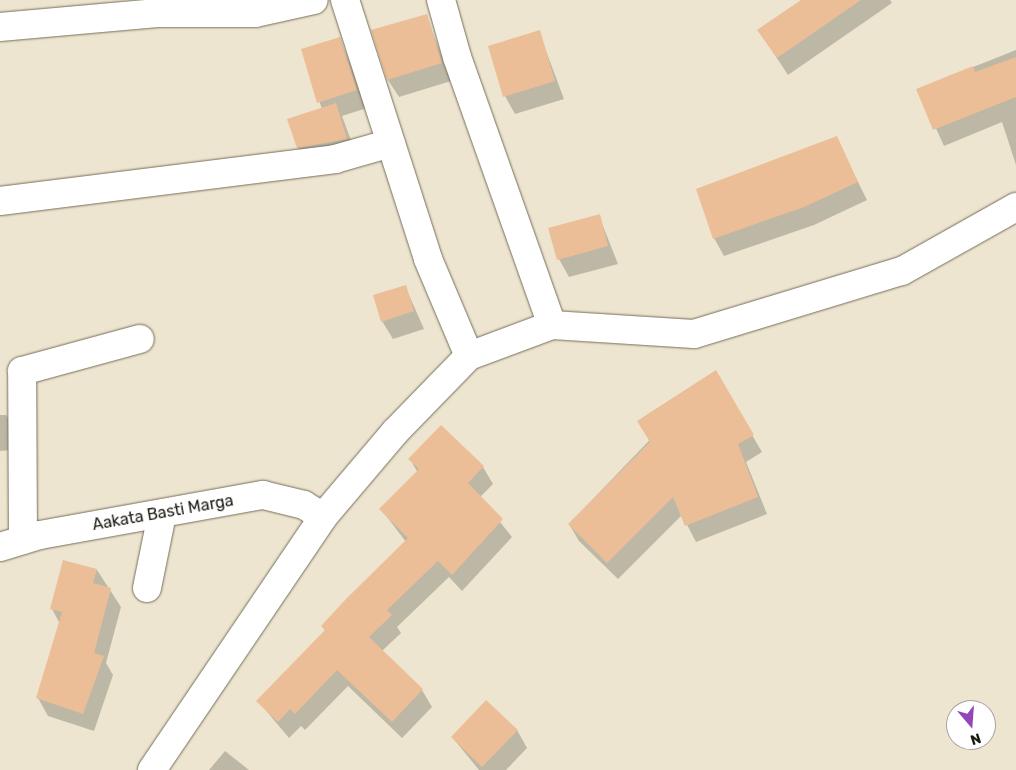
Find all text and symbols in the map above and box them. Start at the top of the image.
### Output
street label: Aakata Basti Marga [91,491,235,535]
north arrow [946,700,996,750]
text: N [968,729,983,748]

